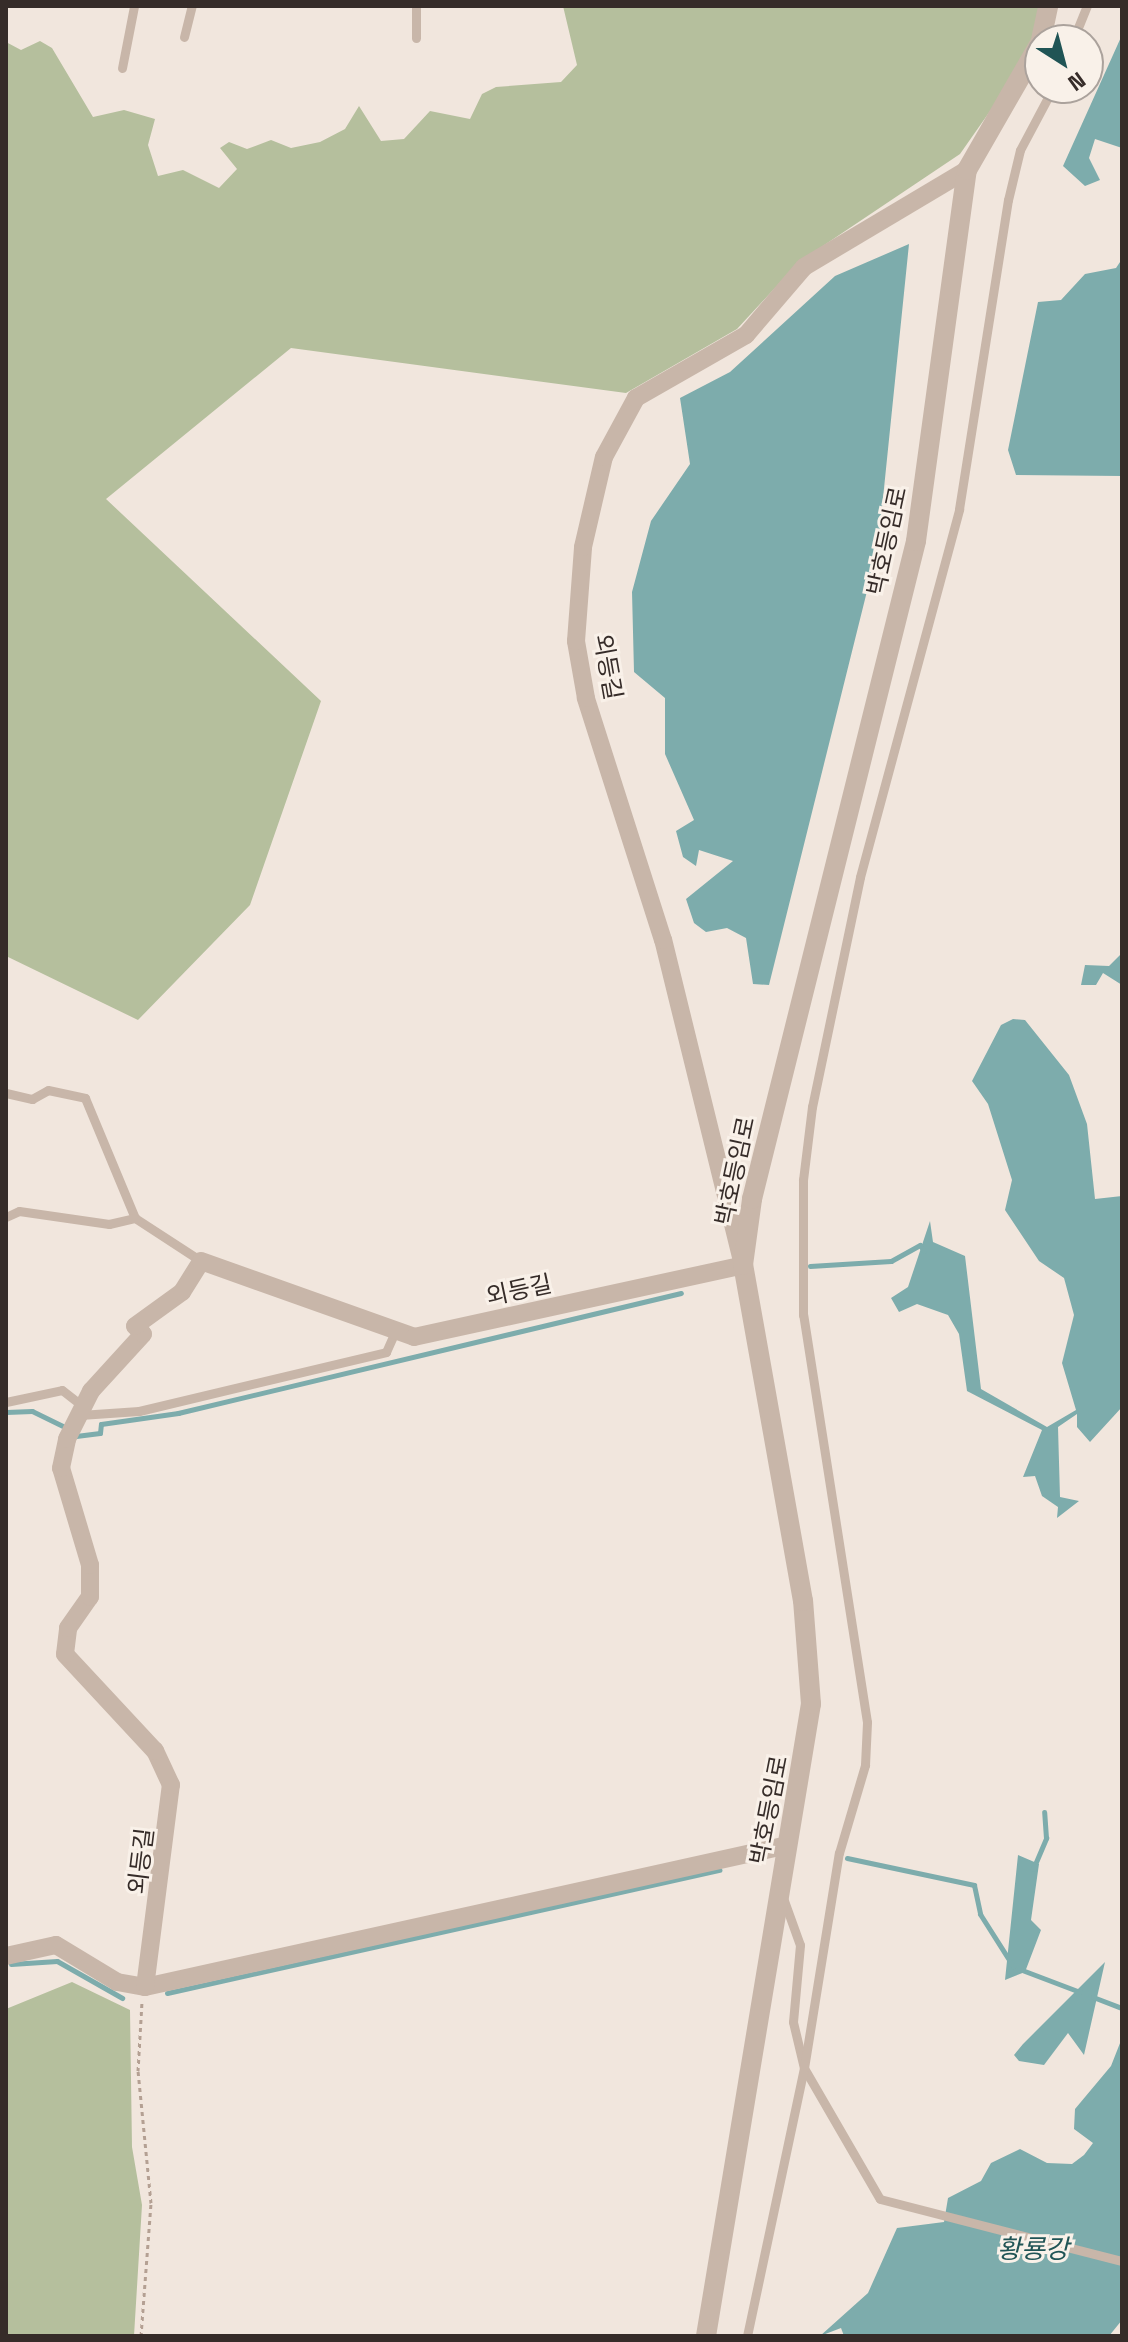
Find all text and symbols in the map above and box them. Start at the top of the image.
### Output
north arrow [1024,24,1104,104]
text: N [1063,66,1091,97]
street label: 박호등임로 [861,484,913,598]
street label: 외등길 [588,632,628,702]
street label: 박호등임로 [709,1114,761,1228]
street label: 외등길 [484,1269,554,1311]
street label: 박호등임로 [744,1753,794,1867]
street label: 외등길 [123,1826,159,1896]
water label: 황룡강 [997,2234,1069,2266]

